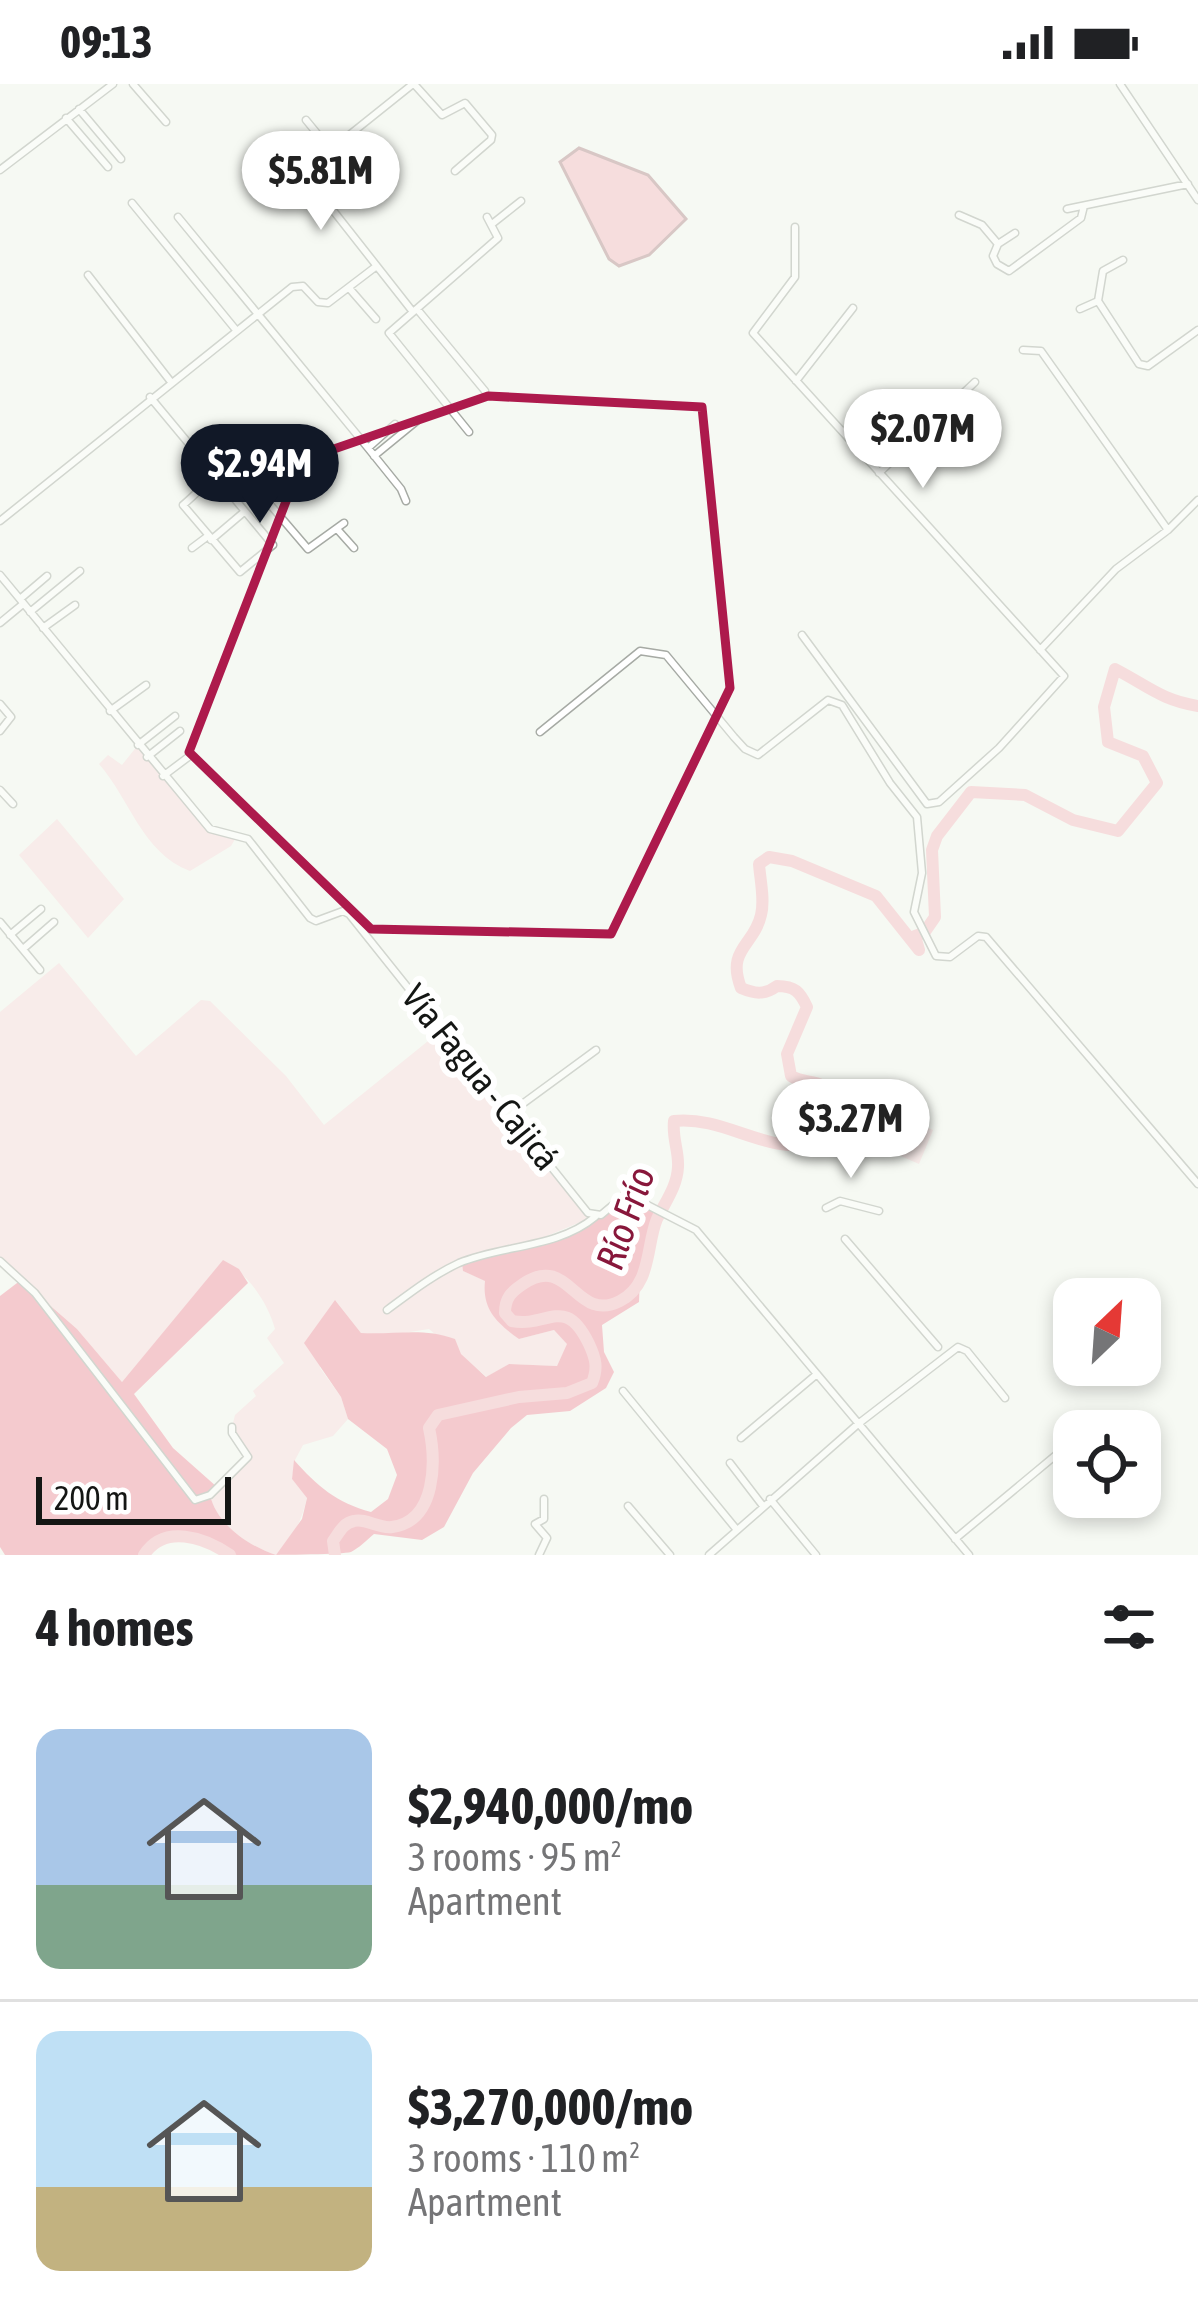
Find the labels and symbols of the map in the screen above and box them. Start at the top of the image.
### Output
pin: $5.81M [223,131,419,233]
pin: $2.07M [825,389,1021,491]
pin: $2.94M [162,424,358,526]
street label: Vía Fagua - Cajicá [394,976,568,1178]
pin: $3.27M [753,1079,949,1181]
water label: Río Frío [587,1161,663,1275]
north arrow [1053,1278,1161,1386]
scale bar [36,1471,231,1524]

